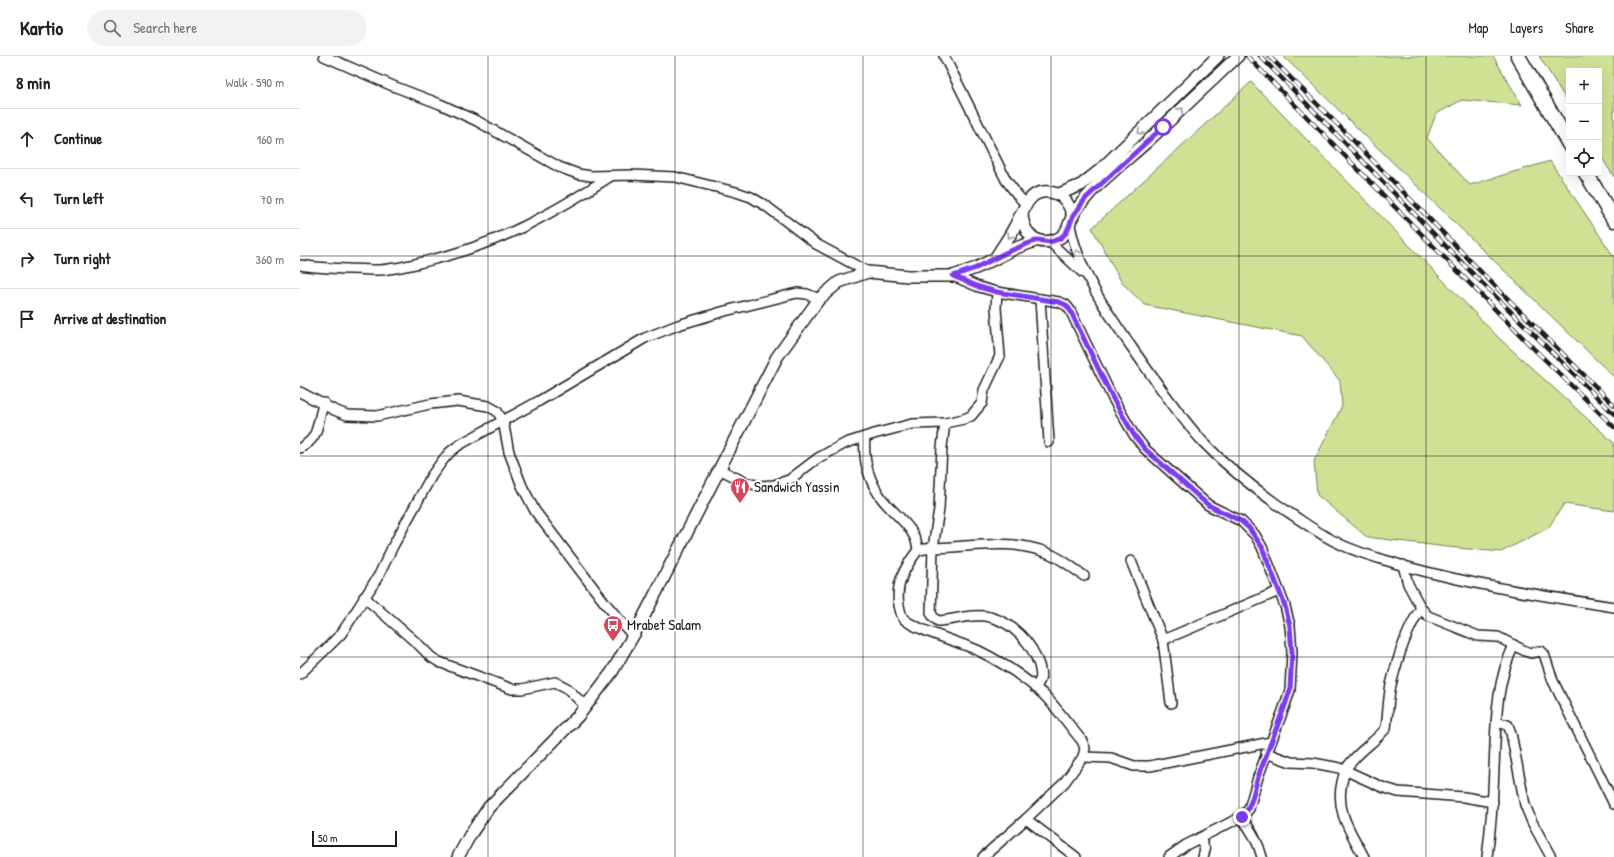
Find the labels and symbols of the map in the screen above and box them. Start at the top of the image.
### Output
one-way arrow [1176,108,1183,115]
route start [1154,118,1172,136]
one-way arrow [1137,127,1145,135]
one-way arrow [1007,232,1014,239]
one-way arrow [1073,248,1082,255]
restaurant icon: Sandwich Yassin [729,476,751,504]
place label: Sandwich Yassin [754,476,840,497]
bus stop icon: Mrabet Salam [602,614,624,642]
place label: Mrabet Salam [627,614,701,635]
route end [1233,808,1251,826]
scale bar [312,829,397,848]

